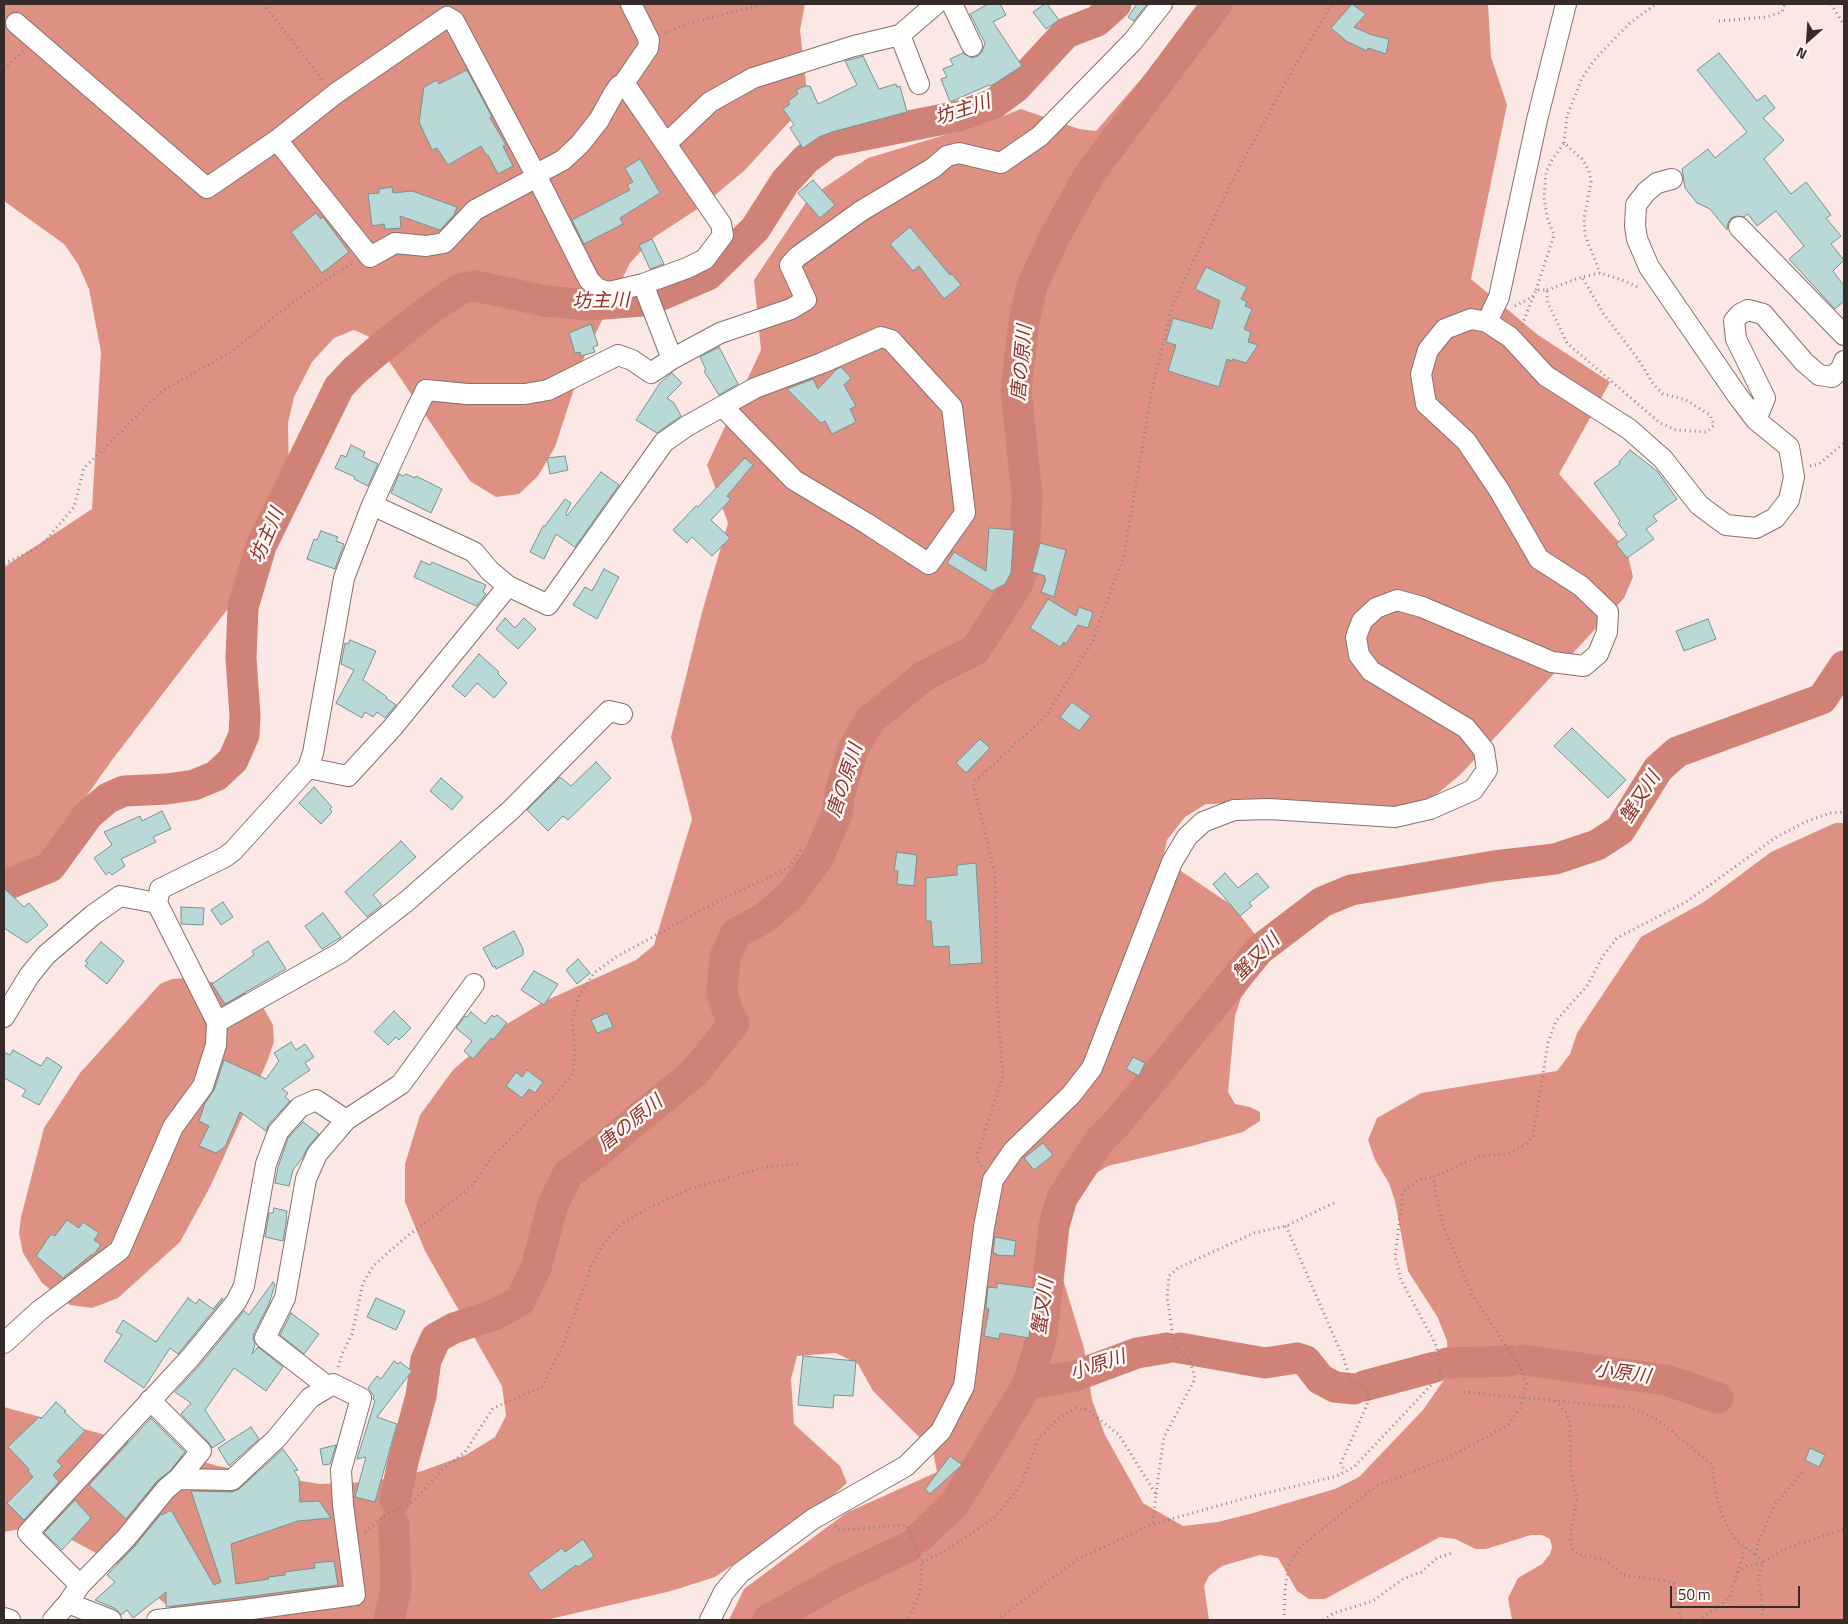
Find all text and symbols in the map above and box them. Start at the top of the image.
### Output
north arrow [1783,15,1833,65]
text: N [1792,42,1810,65]
water label: 坊主川 [932,91,994,131]
water label: 坊主川 [572,290,630,314]
water label: 唐の原川 [1008,324,1038,402]
water label: 坊主川 [246,505,290,567]
water label: 唐の原川 [823,741,869,821]
water label: 蟹又川 [1616,768,1666,828]
water label: 蟹又川 [1229,930,1285,986]
water label: 唐の原川 [594,1091,668,1157]
water label: 蟹又川 [1029,1277,1059,1337]
water label: 小原川 [1067,1346,1129,1386]
water label: 小原川 [1592,1359,1652,1389]
scale bar [1673,1576,1803,1608]
text: 50 m [1678,1583,1711,1606]

